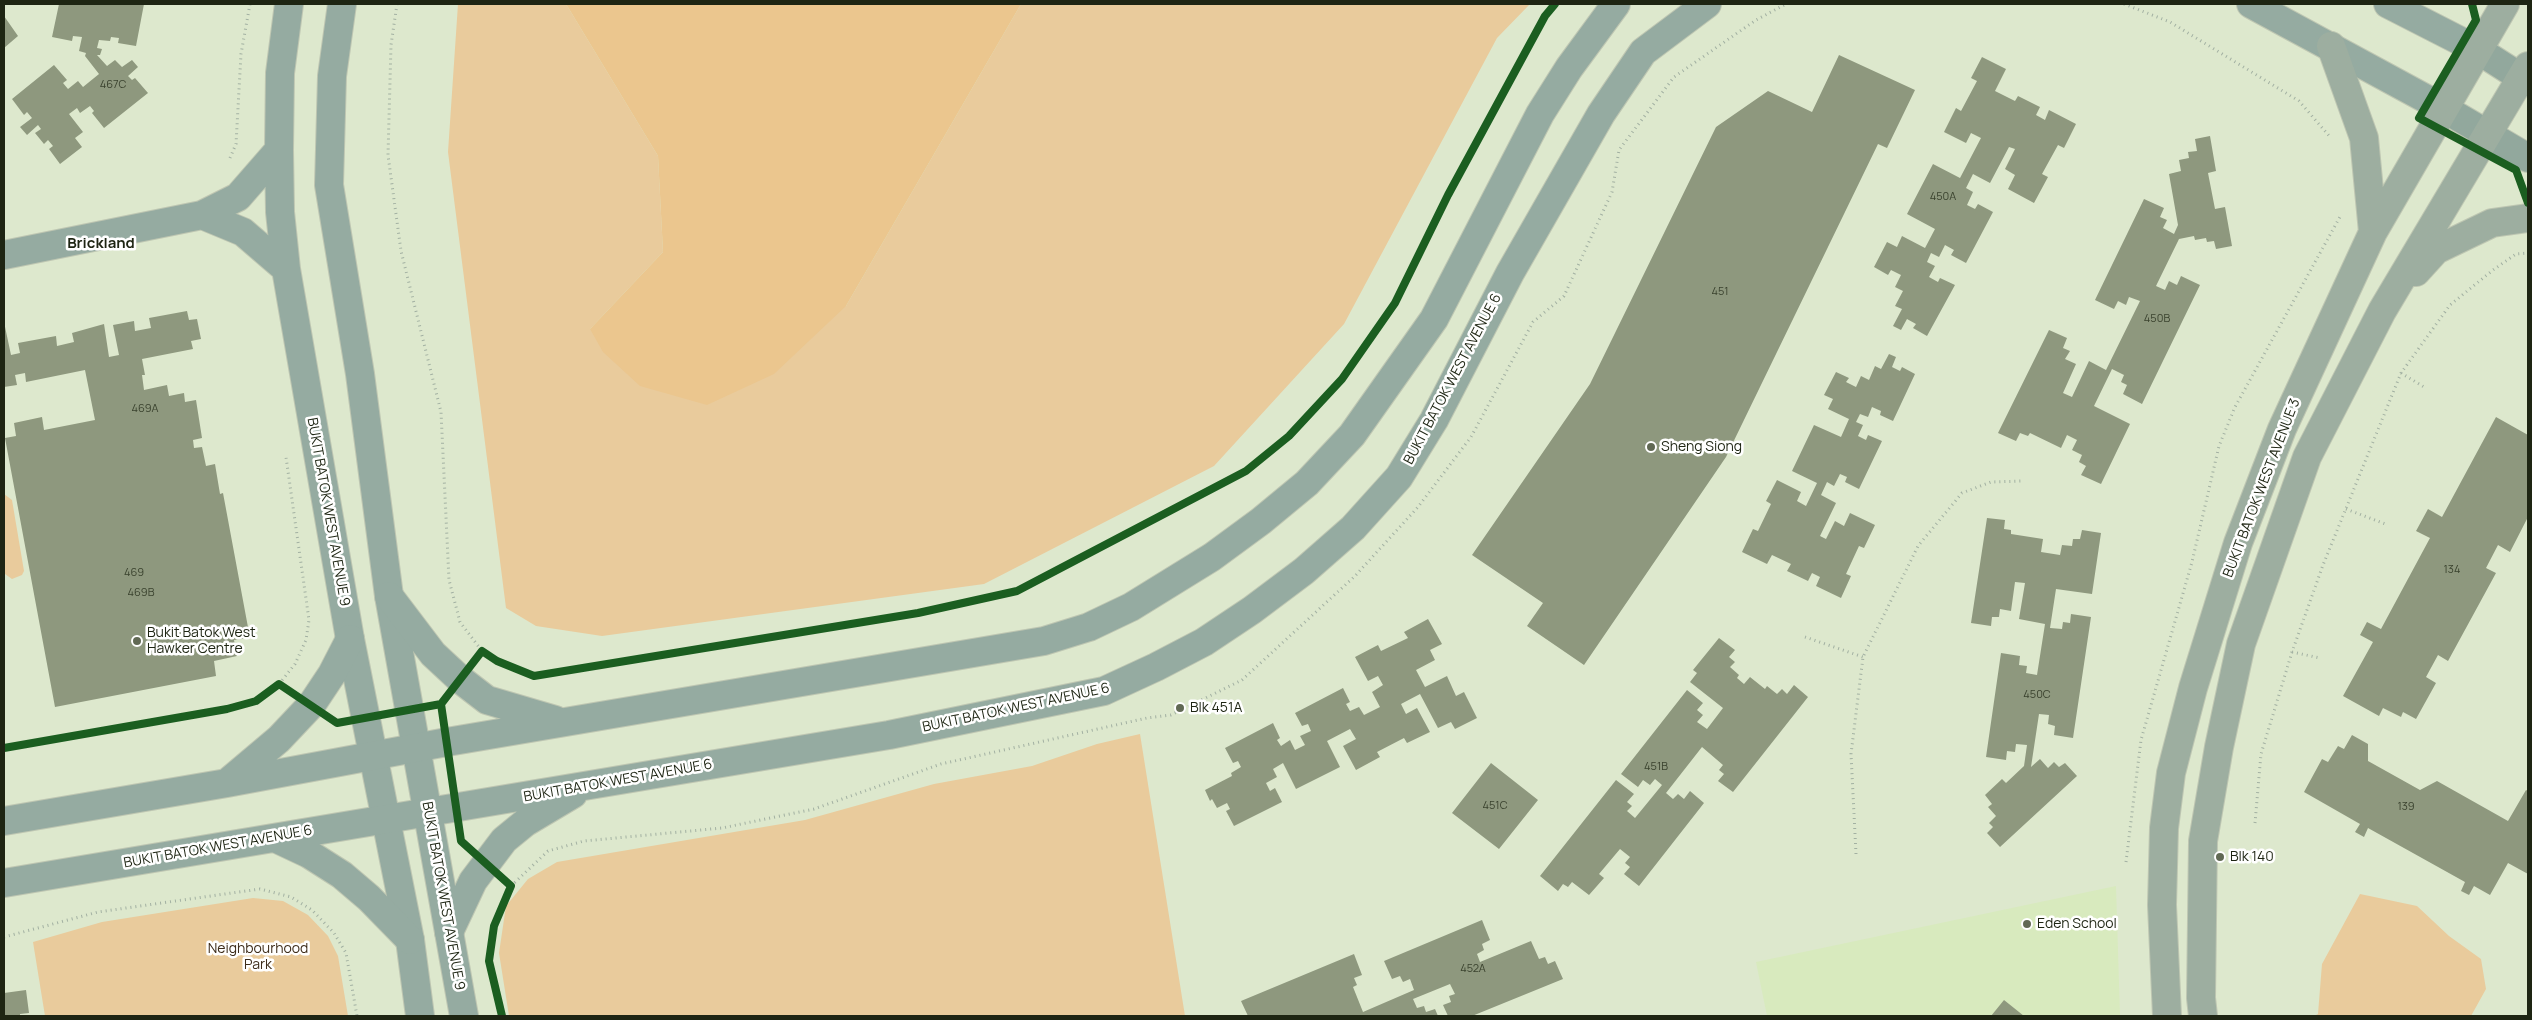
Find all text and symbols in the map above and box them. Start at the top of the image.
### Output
house number: 467C [100,78,126,92]
house number: 450A [1930,190,1956,204]
district label: Brickland [67,235,135,253]
house number: 451 [1711,285,1729,299]
street label: BUKIT BATOK WEST AVENUE 6 [1401,291,1505,467]
house number: 450B [2144,312,2170,326]
street label: BUKIT BATOK WEST AVENUE 3 [2220,396,2304,580]
house number: 469A [132,402,158,416]
street label: BUKIT BATOK WEST AVENUE 9 [303,416,353,608]
place label: Sheng Siong [1661,439,1742,455]
marker: Sheng Siong [1645,441,1657,453]
house number: 134 [2444,563,2460,577]
house number: 469 [124,566,144,580]
house number: 469B [128,586,154,600]
place label: Bukit Batok West Hawker Centre [147,625,256,658]
marker: Bukit Batok West Hawker Centre [131,635,143,647]
street label: BUKIT BATOK WEST AVENUE 6 [921,680,1111,736]
house number: 450C [2023,688,2051,702]
place label: Blk 451A [1190,700,1242,716]
marker: Blk 451A [1174,702,1186,714]
street label: BUKIT BATOK WEST AVENUE 6 [522,756,714,806]
house number: 451B [1644,760,1668,774]
house number: 451C [1483,799,1507,813]
street label: BUKIT BATOK WEST AVENUE 9 [418,800,468,992]
house number: 139 [2397,800,2415,814]
street label: BUKIT BATOK WEST AVENUE 6 [122,822,314,872]
place label: Blk 140 [2230,849,2274,865]
marker: Blk 140 [2214,851,2226,863]
place label: Eden School [2037,916,2117,932]
marker: Eden School [2021,918,2033,930]
park label: Neighbourhood Park [208,941,308,974]
house number: 452A [1460,962,1486,976]

